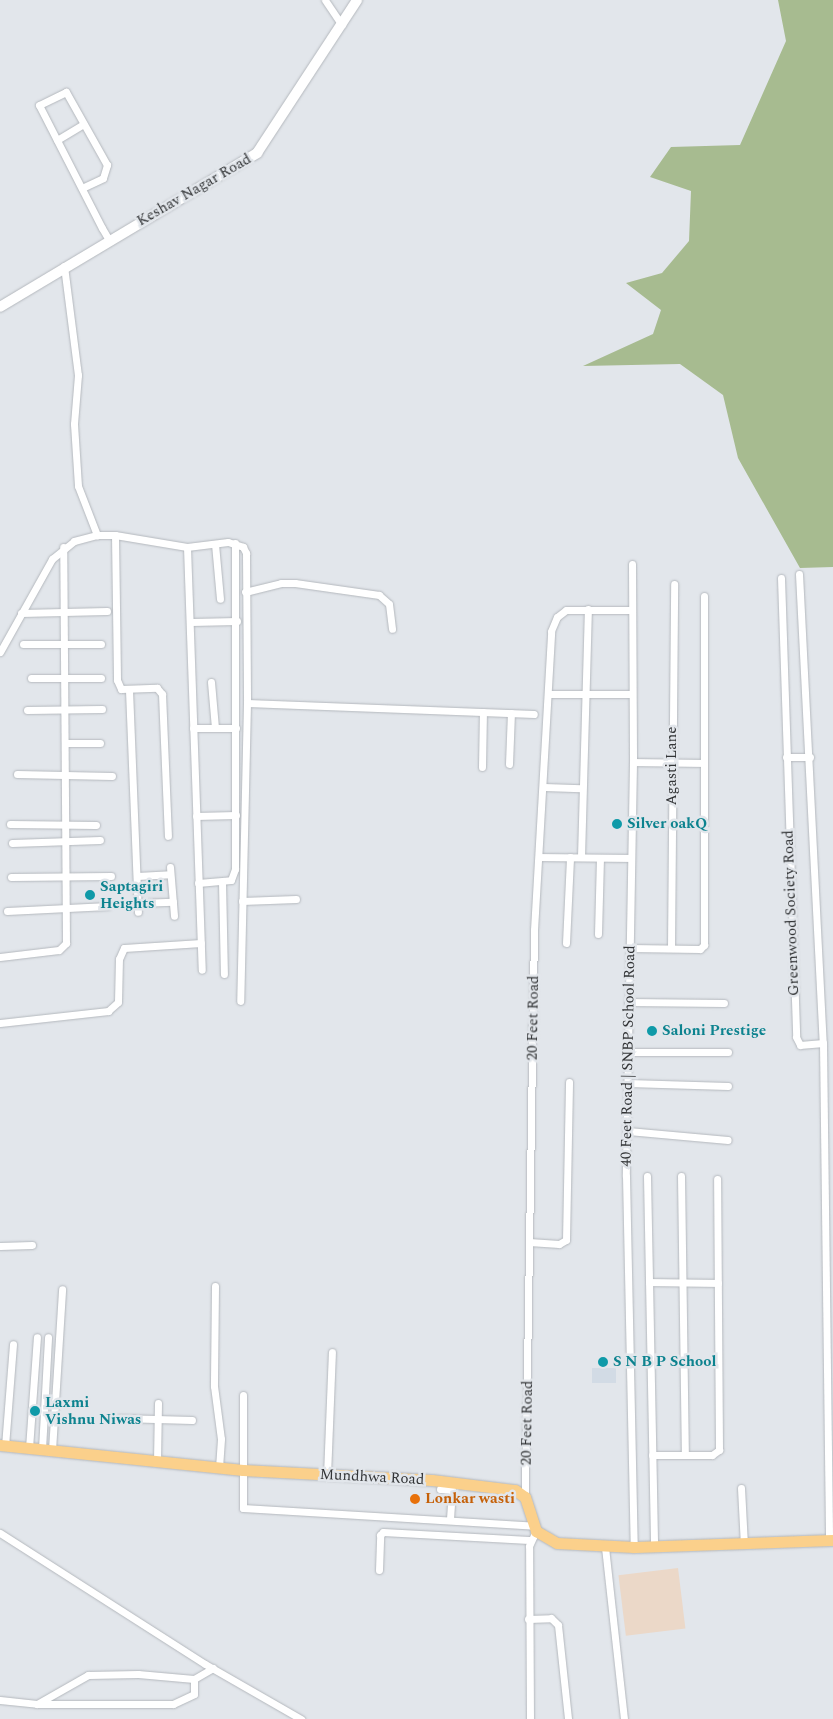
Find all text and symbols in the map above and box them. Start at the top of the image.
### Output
street label: Keshav Nagar Road [134,150,254,230]
street label: Agasti Lane [663,726,681,806]
place label: Silver oakQ [627,815,707,833]
marker: Silver oakQ [611,818,623,830]
street label: Greenwood Society Road [779,830,803,996]
place label: Saptagiri Heights [100,877,163,912]
marker: Saptagiri Heights [84,889,96,901]
street label: 40 Feet Road | SNBP School Road [617,945,639,1167]
street label: 20 Feet Road [523,975,543,1061]
place label: Saloni Prestige [662,1022,766,1040]
marker: Saloni Prestige [646,1025,658,1037]
place label: S N B P School [613,1353,716,1371]
marker: S N B P School [597,1356,609,1368]
street label: 20 Feet Road [517,1380,537,1466]
place label: Laxmi Vishnu Niwas [45,1393,141,1428]
marker: Laxmi Vishnu Niwas [29,1405,41,1417]
street label: Mundhwa Road [319,1465,425,1489]
place label: Lonkar wasti [425,1490,515,1508]
marker: Lonkar wasti [409,1493,421,1505]

